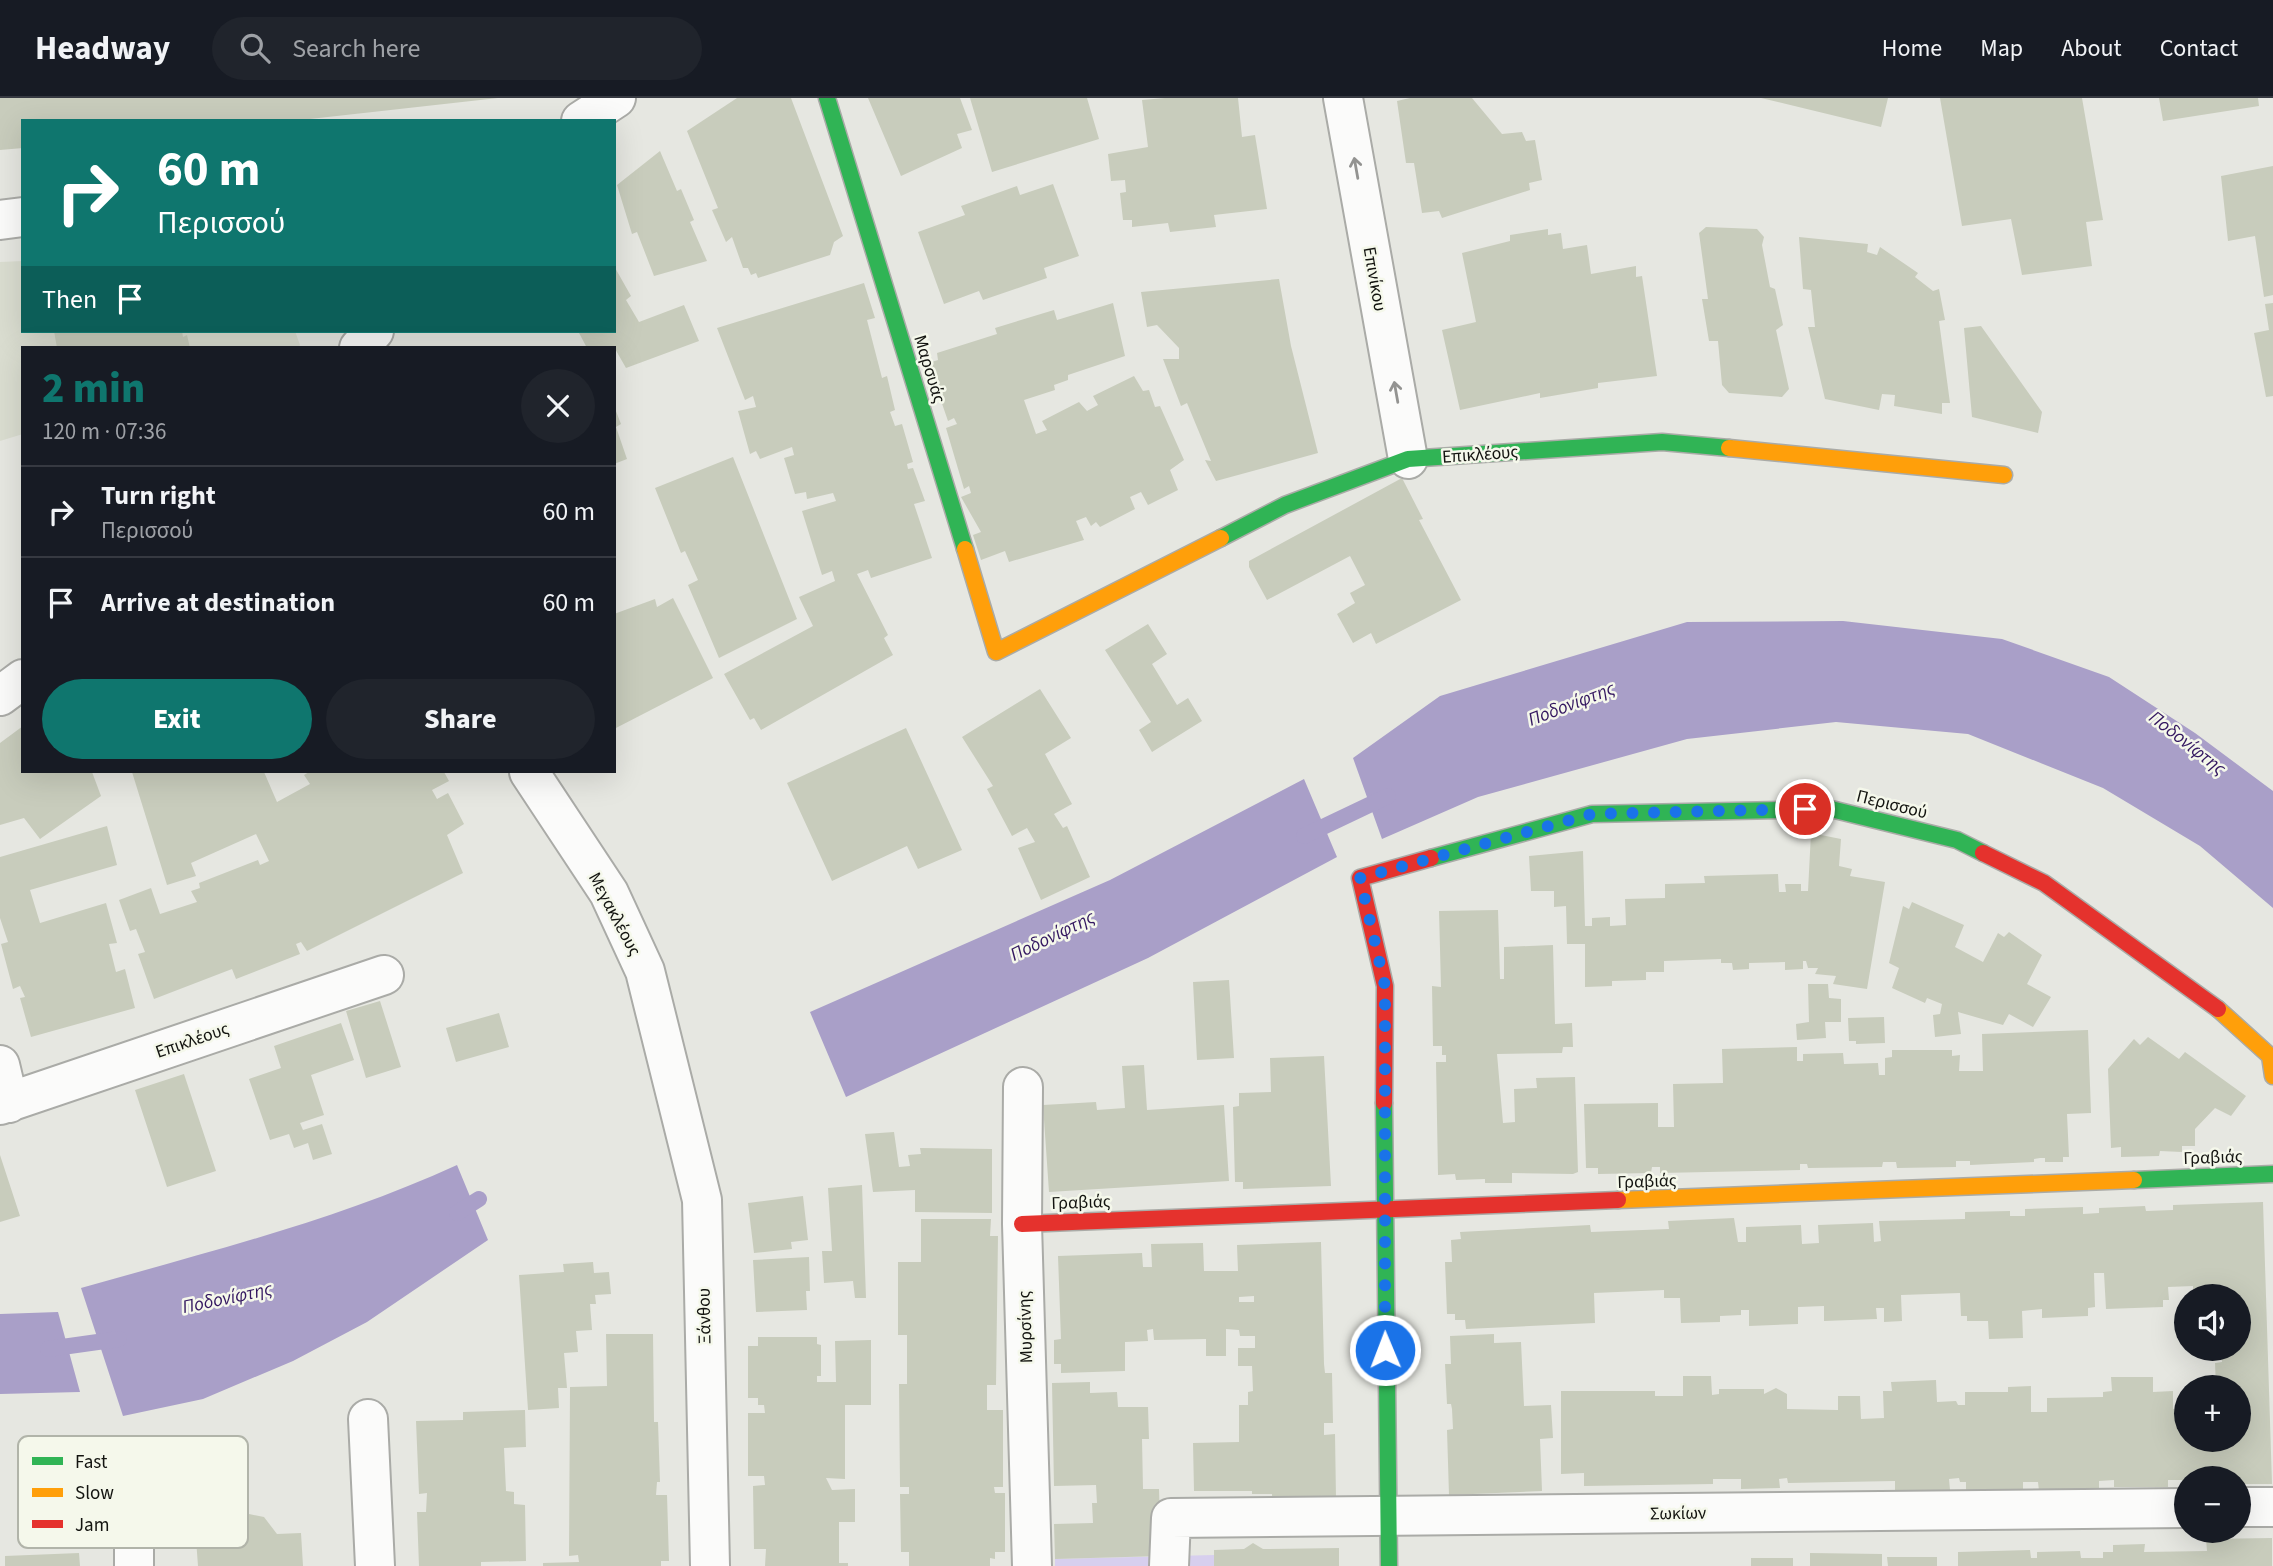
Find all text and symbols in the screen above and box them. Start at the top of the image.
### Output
search box [212,17,702,80]
text: Headway [35,25,170,72]
icon: search [236,29,274,67]
text: Search here [292,30,420,67]
text: Home [1882,31,1942,66]
text: Map [1980,31,2023,66]
text: About [2061,31,2122,66]
text: Contact [2160,31,2238,66]
text: 60 m [157,135,261,205]
icon: right [42,147,133,238]
one-way arrow [1348,157,1362,180]
text: Περισσού [157,200,285,246]
street label: Επινίκου [1357,245,1392,313]
icon: arrive [111,280,149,318]
text: Then [42,281,97,318]
street label: Μαρσυάς [907,332,952,406]
text: 2 min [42,359,145,419]
button: close [521,369,595,443]
one-way arrow [1388,381,1402,404]
text: 120 m · 07:36 [42,415,166,448]
street label: Επικλέους [1441,439,1519,470]
text: Turn right [101,477,216,514]
icon: right [42,493,80,531]
text: 60 m [542,493,595,530]
text: Περισσού [101,514,193,547]
icon: arrive [42,584,80,622]
text: Arrive at destination [101,584,335,621]
text: 60 m [542,584,595,621]
water label: Ποδονίφτης [1524,675,1620,733]
button: Exit [42,679,312,759]
button: Share [326,679,595,759]
water label: Ποδονίφτης [2143,704,2232,782]
pin [1775,779,1835,839]
street label: Περισσού [1854,784,1930,825]
icon: arrive [1786,790,1824,828]
street label: Μεγακλέους [582,868,647,961]
water label: Ποδονίφτης [1006,904,1100,968]
street label: Επικλέους [152,1016,232,1065]
street label: Γραβιάς [2183,1144,2243,1171]
street label: Γραβιάς [1617,1168,1677,1195]
street label: Γραβιάς [1051,1189,1111,1216]
water label: Ποδονίφτης [180,1276,276,1321]
map controls [2174,1284,2251,1543]
button: sound [2174,1284,2251,1361]
street label: Ξάνθου [692,1288,717,1344]
street label: Μυρσίνης [1012,1290,1039,1364]
position arrow [1348,1313,1422,1387]
button: + [2174,1375,2251,1452]
legend [18,1436,248,1548]
text: Fast [75,1449,108,1476]
button: − [2174,1466,2251,1543]
text: Slow [75,1480,114,1507]
street label: Σωκίων [1650,1501,1707,1526]
text: Jam [75,1512,109,1539]

